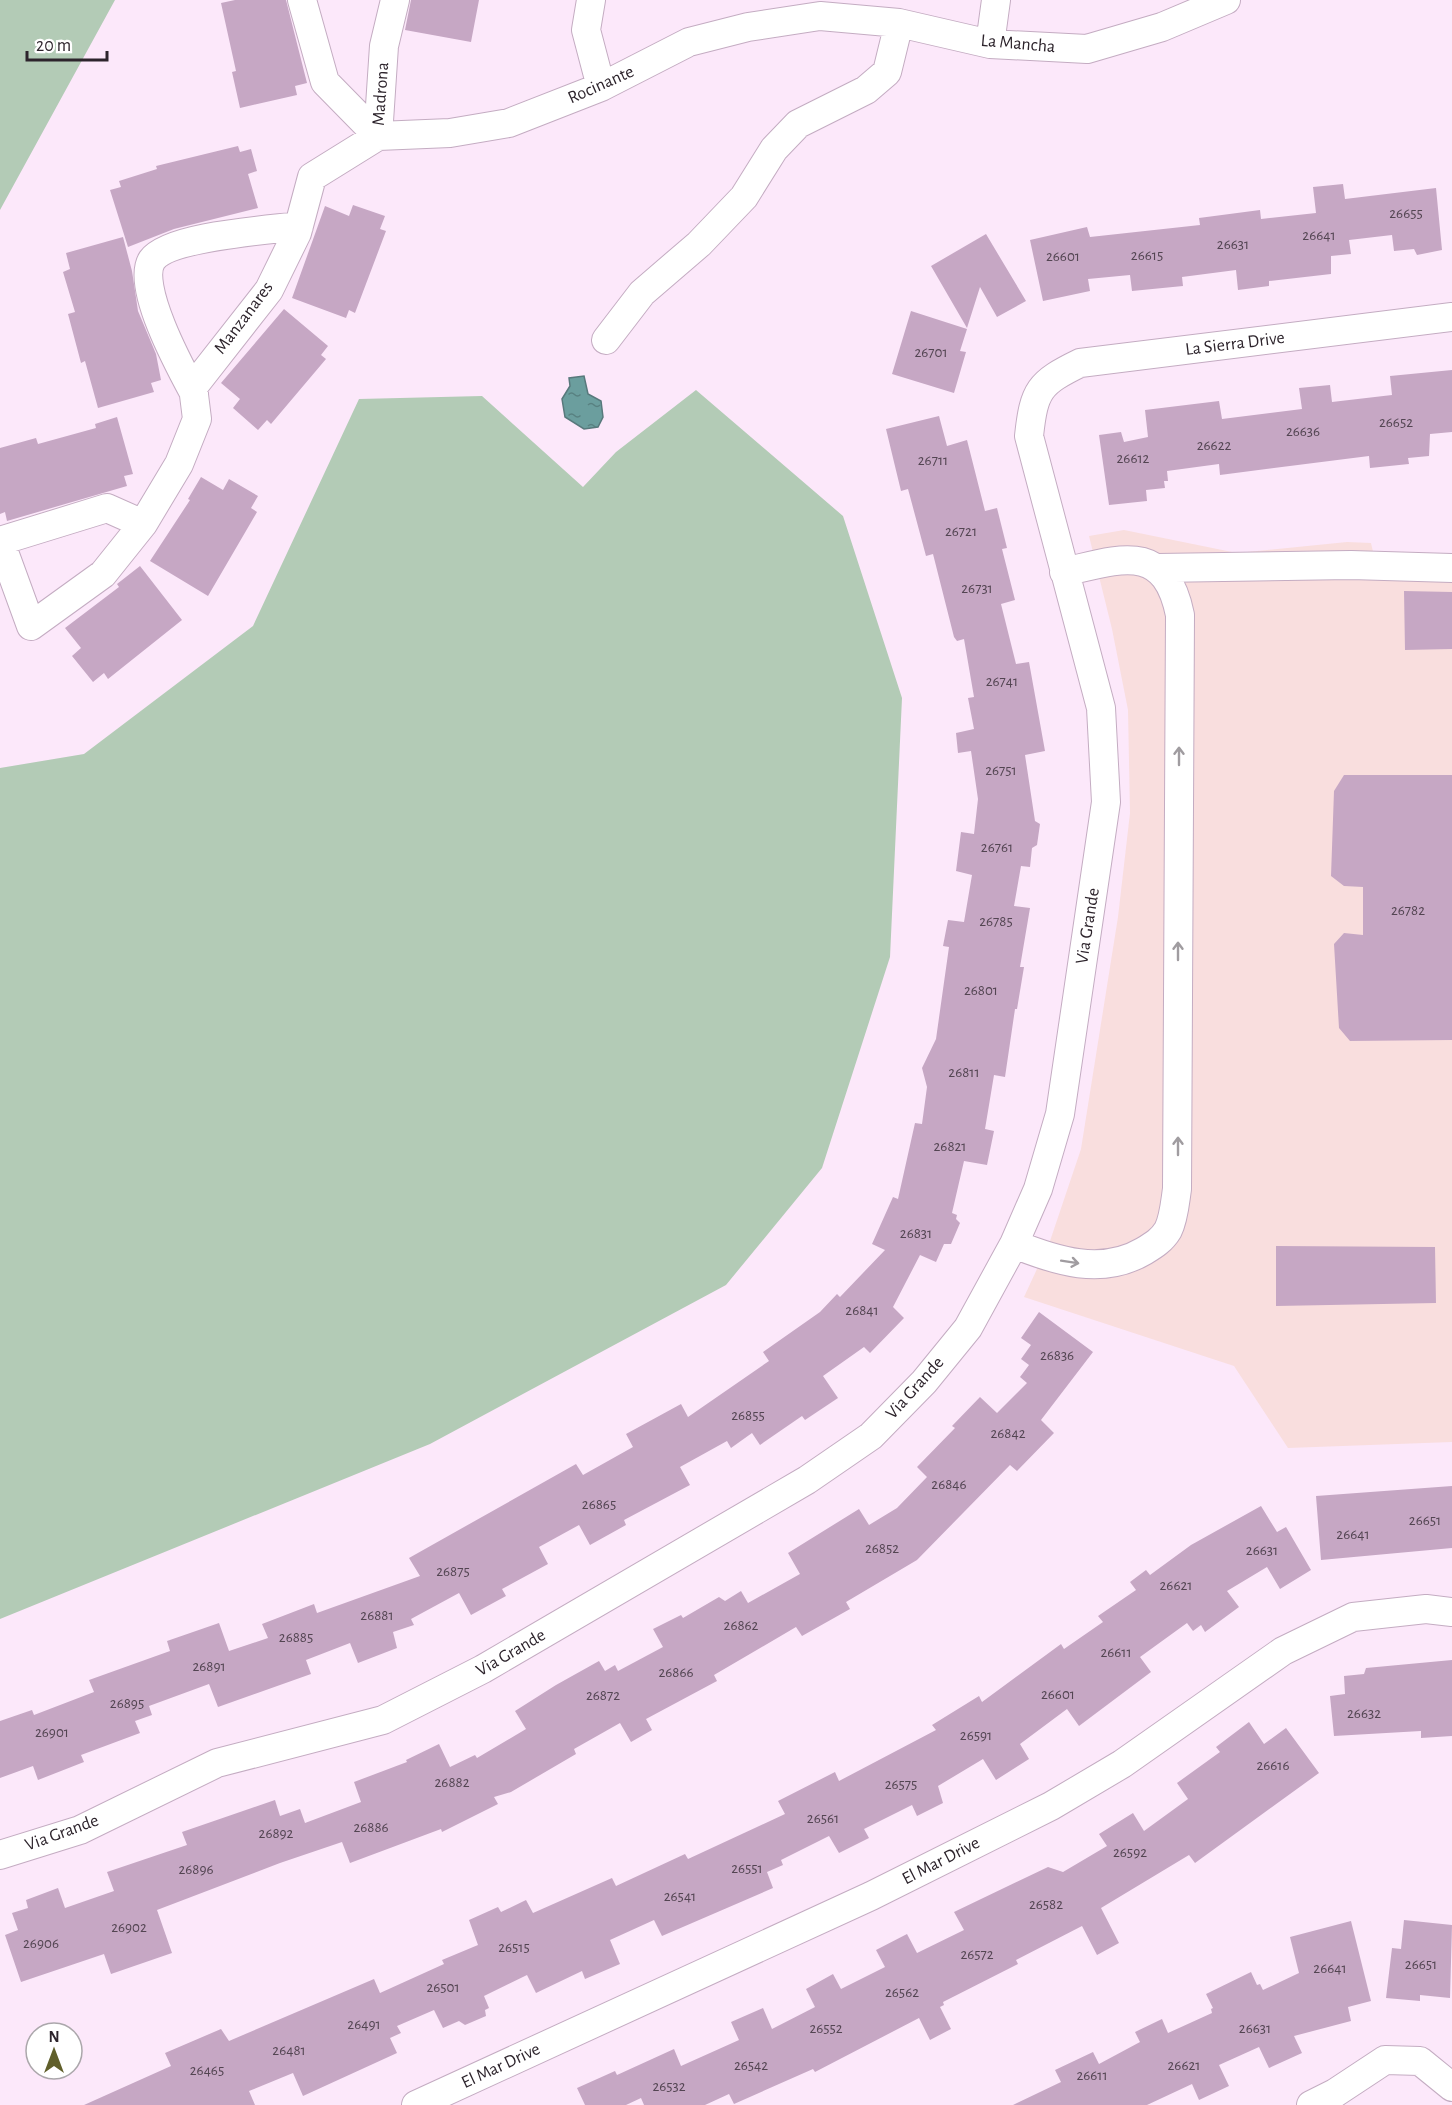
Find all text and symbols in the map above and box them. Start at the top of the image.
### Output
scale bar [27,24,106,62]
street label: La Mancha [980,32,1056,56]
text: 20 m [36,37,71,55]
street label: Madrona [370,62,392,126]
street label: Rocinante [565,63,637,107]
house number: 26655 [1389,206,1423,221]
house number: 26641 [1302,228,1336,243]
house number: 26631 [1217,237,1249,252]
house number: 26615 [1131,248,1163,263]
house number: 26601 [1046,249,1080,264]
street label: Manzanares [211,279,277,357]
street label: La Sierra Drive [1184,329,1286,359]
house number: 26701 [914,345,948,360]
house number: 26652 [1379,415,1413,430]
house number: 26636 [1286,424,1320,439]
house number: 26622 [1197,438,1231,453]
house number: 26612 [1117,451,1150,466]
house number: 26711 [918,453,948,468]
house number: 26721 [945,524,977,539]
house number: 26731 [961,581,993,596]
house number: 26741 [986,674,1018,689]
one-way arrow [1173,747,1185,767]
house number: 26751 [985,763,1017,778]
house number: 26761 [981,840,1013,855]
street label: Via Grande [1073,887,1103,965]
house number: 26782 [1391,903,1425,918]
house number: 26785 [979,914,1013,929]
one-way arrow [1172,942,1184,962]
house number: 26801 [964,983,998,998]
house number: 26811 [948,1065,980,1080]
one-way arrow [1172,1137,1183,1157]
house number: 26821 [934,1139,966,1154]
house number: 26831 [900,1226,932,1241]
one-way arrow [1059,1257,1079,1268]
house number: 26841 [845,1303,879,1318]
house number: 26836 [1040,1348,1074,1363]
street label: Via Grande [883,1353,947,1423]
house number: 26855 [731,1408,765,1423]
house number: 26842 [990,1426,1026,1441]
house number: 26846 [931,1477,967,1492]
house number: 26865 [582,1497,616,1512]
house number: 26651 [1409,1513,1441,1528]
house number: 26641 [1336,1527,1370,1542]
house number: 26852 [865,1541,899,1556]
house number: 26631 [1246,1543,1278,1558]
house number: 26875 [436,1564,470,1579]
house number: 26621 [1160,1578,1192,1593]
house number: 26881 [360,1608,394,1623]
house number: 26862 [724,1618,759,1633]
street label: Via Grande [473,1626,549,1680]
house number: 26885 [279,1630,313,1645]
house number: 26611 [1100,1645,1132,1660]
house number: 26891 [192,1659,226,1674]
house number: 26866 [658,1665,694,1680]
house number: 26601 [1041,1687,1075,1702]
house number: 26872 [586,1688,620,1703]
house number: 26895 [110,1696,144,1711]
house number: 26632 [1347,1706,1381,1721]
house number: 26901 [35,1725,69,1740]
house number: 26591 [960,1728,992,1743]
house number: 26616 [1256,1758,1290,1773]
house number: 26882 [435,1775,470,1790]
house number: 26575 [885,1777,917,1792]
street label: Via Grande [23,1811,101,1855]
house number: 26561 [807,1811,839,1826]
house number: 26886 [353,1820,389,1835]
house number: 26892 [259,1826,294,1841]
street label: El Mar Drive [899,1834,983,1888]
house number: 26592 [1113,1845,1147,1860]
house number: 26551 [731,1861,763,1876]
house number: 26896 [178,1862,214,1877]
house number: 26541 [664,1889,696,1904]
house number: 26582 [1029,1897,1063,1912]
house number: 26902 [111,1920,147,1935]
house number: 26906 [23,1936,59,1951]
house number: 26515 [498,1940,530,1955]
house number: 26572 [960,1947,994,1962]
house number: 26651 [1405,1957,1437,1972]
house number: 26641 [1313,1961,1347,1976]
house number: 26501 [426,1980,460,1995]
house number: 26562 [885,1985,919,2000]
house number: 26491 [347,2017,381,2032]
north arrow [24,2021,84,2081]
house number: 26552 [809,2021,843,2036]
house number: 26631 [1239,2021,1271,2036]
text: N [48,2029,60,2045]
street label: El Mar Drive [459,2040,543,2092]
house number: 26481 [272,2043,306,2058]
house number: 26542 [734,2058,768,2073]
house number: 26621 [1168,2058,1200,2073]
house number: 26465 [190,2063,224,2078]
house number: 26611 [1076,2068,1108,2083]
house number: 26532 [652,2079,686,2094]

